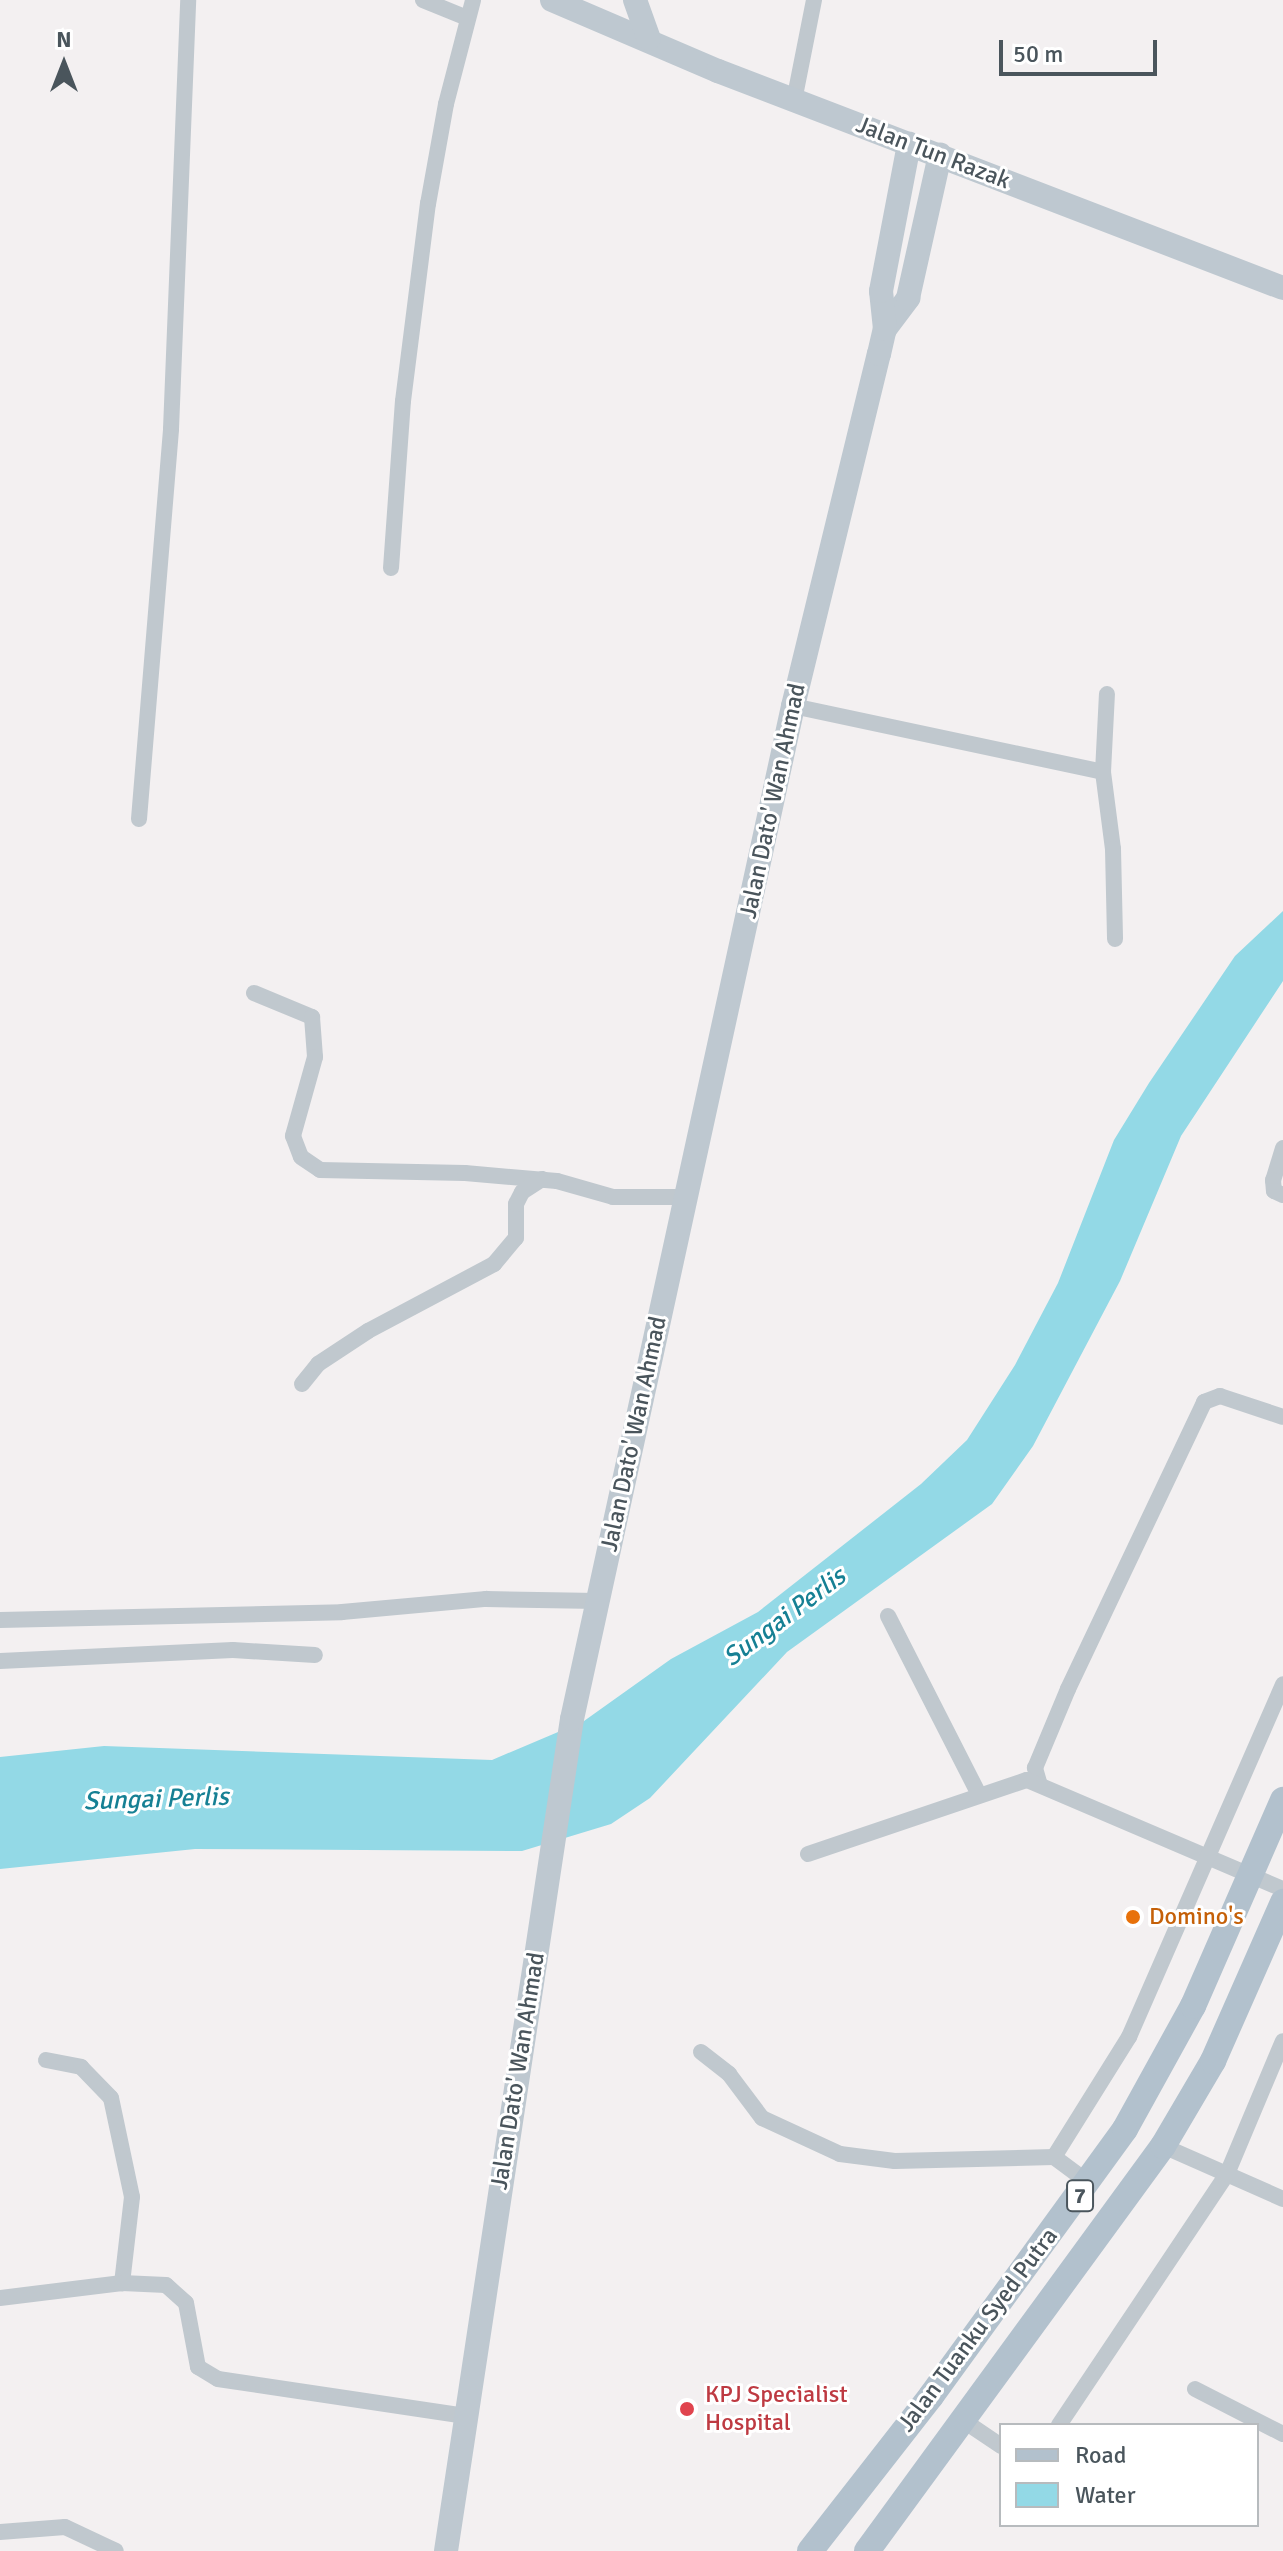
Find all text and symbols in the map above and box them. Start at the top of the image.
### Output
north arrow [24,24,104,104]
scale bar [1003,24,1161,74]
text: N [56,26,72,53]
text: 50 m [1013,39,1063,69]
street label: Jalan Tun Razak [852,110,1014,196]
street label: Jalan Dato' Wan Ahmad [734,681,812,921]
street label: Jalan Dato' Wan Ahmad [595,1314,673,1554]
water label: Sungai Perlis [718,1562,852,1674]
water label: Sungai Perlis [83,1782,229,1818]
place label: Domino's [1149,1903,1244,1931]
marker: Domino's [1124,1908,1142,1926]
street label: Jalan Dato' Wan Ahmad [485,1950,551,2192]
road number: 7 [1066,2178,1094,2214]
street label: Jalan Tuanku Syed Putra [892,2222,1064,2438]
place label: KPJ Specialist Hospital [705,2381,848,2437]
marker: KPJ Specialist Hospital [676,2398,698,2420]
legend [999,2423,1259,2527]
text: Road [1075,2440,1126,2470]
text: Water [1075,2480,1135,2510]

